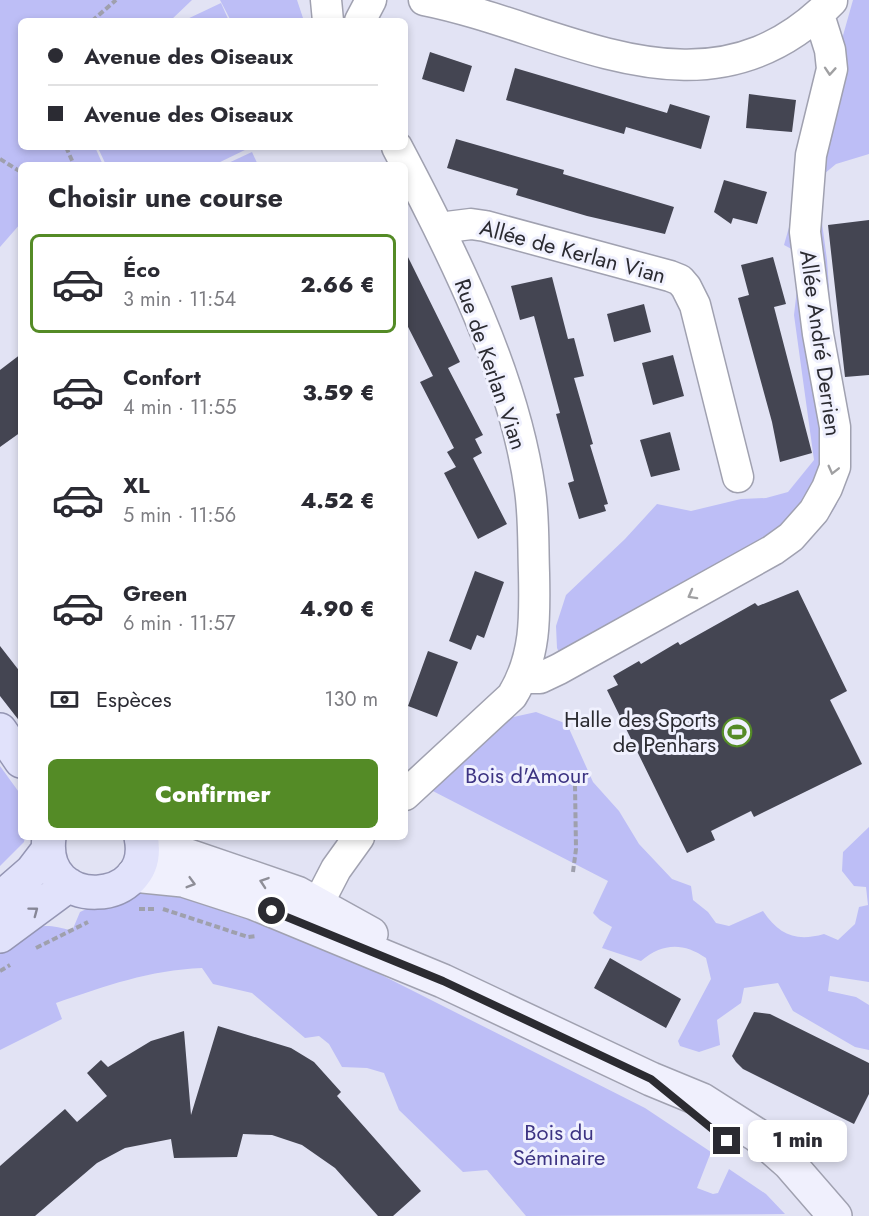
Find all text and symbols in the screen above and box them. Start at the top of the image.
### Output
text: Avenue des Oiseaux [84,40,293,72]
one-way arrow [824,67,837,76]
text: Avenue des Oiseaux [84,98,293,130]
text: Choisir une course [48,178,283,217]
street label: Allée de Kerlan Vian [477,211,669,291]
street label: Allée André Derrien [792,248,850,438]
text: Éco [123,253,160,285]
icon: car [51,257,105,311]
text: 2.66 € [301,268,375,300]
street label: Rue de Kerlan Vian [447,274,535,454]
text: 3 min · 11:54 [123,285,236,314]
text: Confort [123,361,201,393]
icon: car [51,365,105,419]
text: 3.59 € [302,376,375,408]
text: 4 min · 11:55 [123,393,237,422]
one-way arrow [827,465,840,475]
text: XL [123,469,150,501]
icon: car [51,473,105,527]
text: 4.52 € [300,484,375,516]
text: 5 min · 11:56 [123,501,236,530]
text: Green [123,577,187,609]
icon: car [51,581,105,635]
one-way arrow [688,588,698,599]
text: 4.90 € [300,592,375,624]
text: 6 min · 11:57 [123,609,236,638]
icon: cash [48,683,81,716]
text: Espèces [96,683,172,715]
text: 130 m [324,685,378,714]
place label: Halle des Sports de Penhars [564,703,716,760]
sports icon: Halle des Sports de Penhars [721,716,753,748]
button: Confirmer [48,759,378,828]
park label: Bois d'Amour [465,759,589,791]
one-way arrow [185,876,196,888]
one-way arrow [259,877,270,890]
route start [258,897,285,924]
one-way arrow [28,907,39,918]
park label: Bois du Séminaire [513,1116,605,1173]
callout: 1 min [748,1120,847,1162]
text: 1 min [772,1126,823,1155]
route end [713,1127,740,1154]

